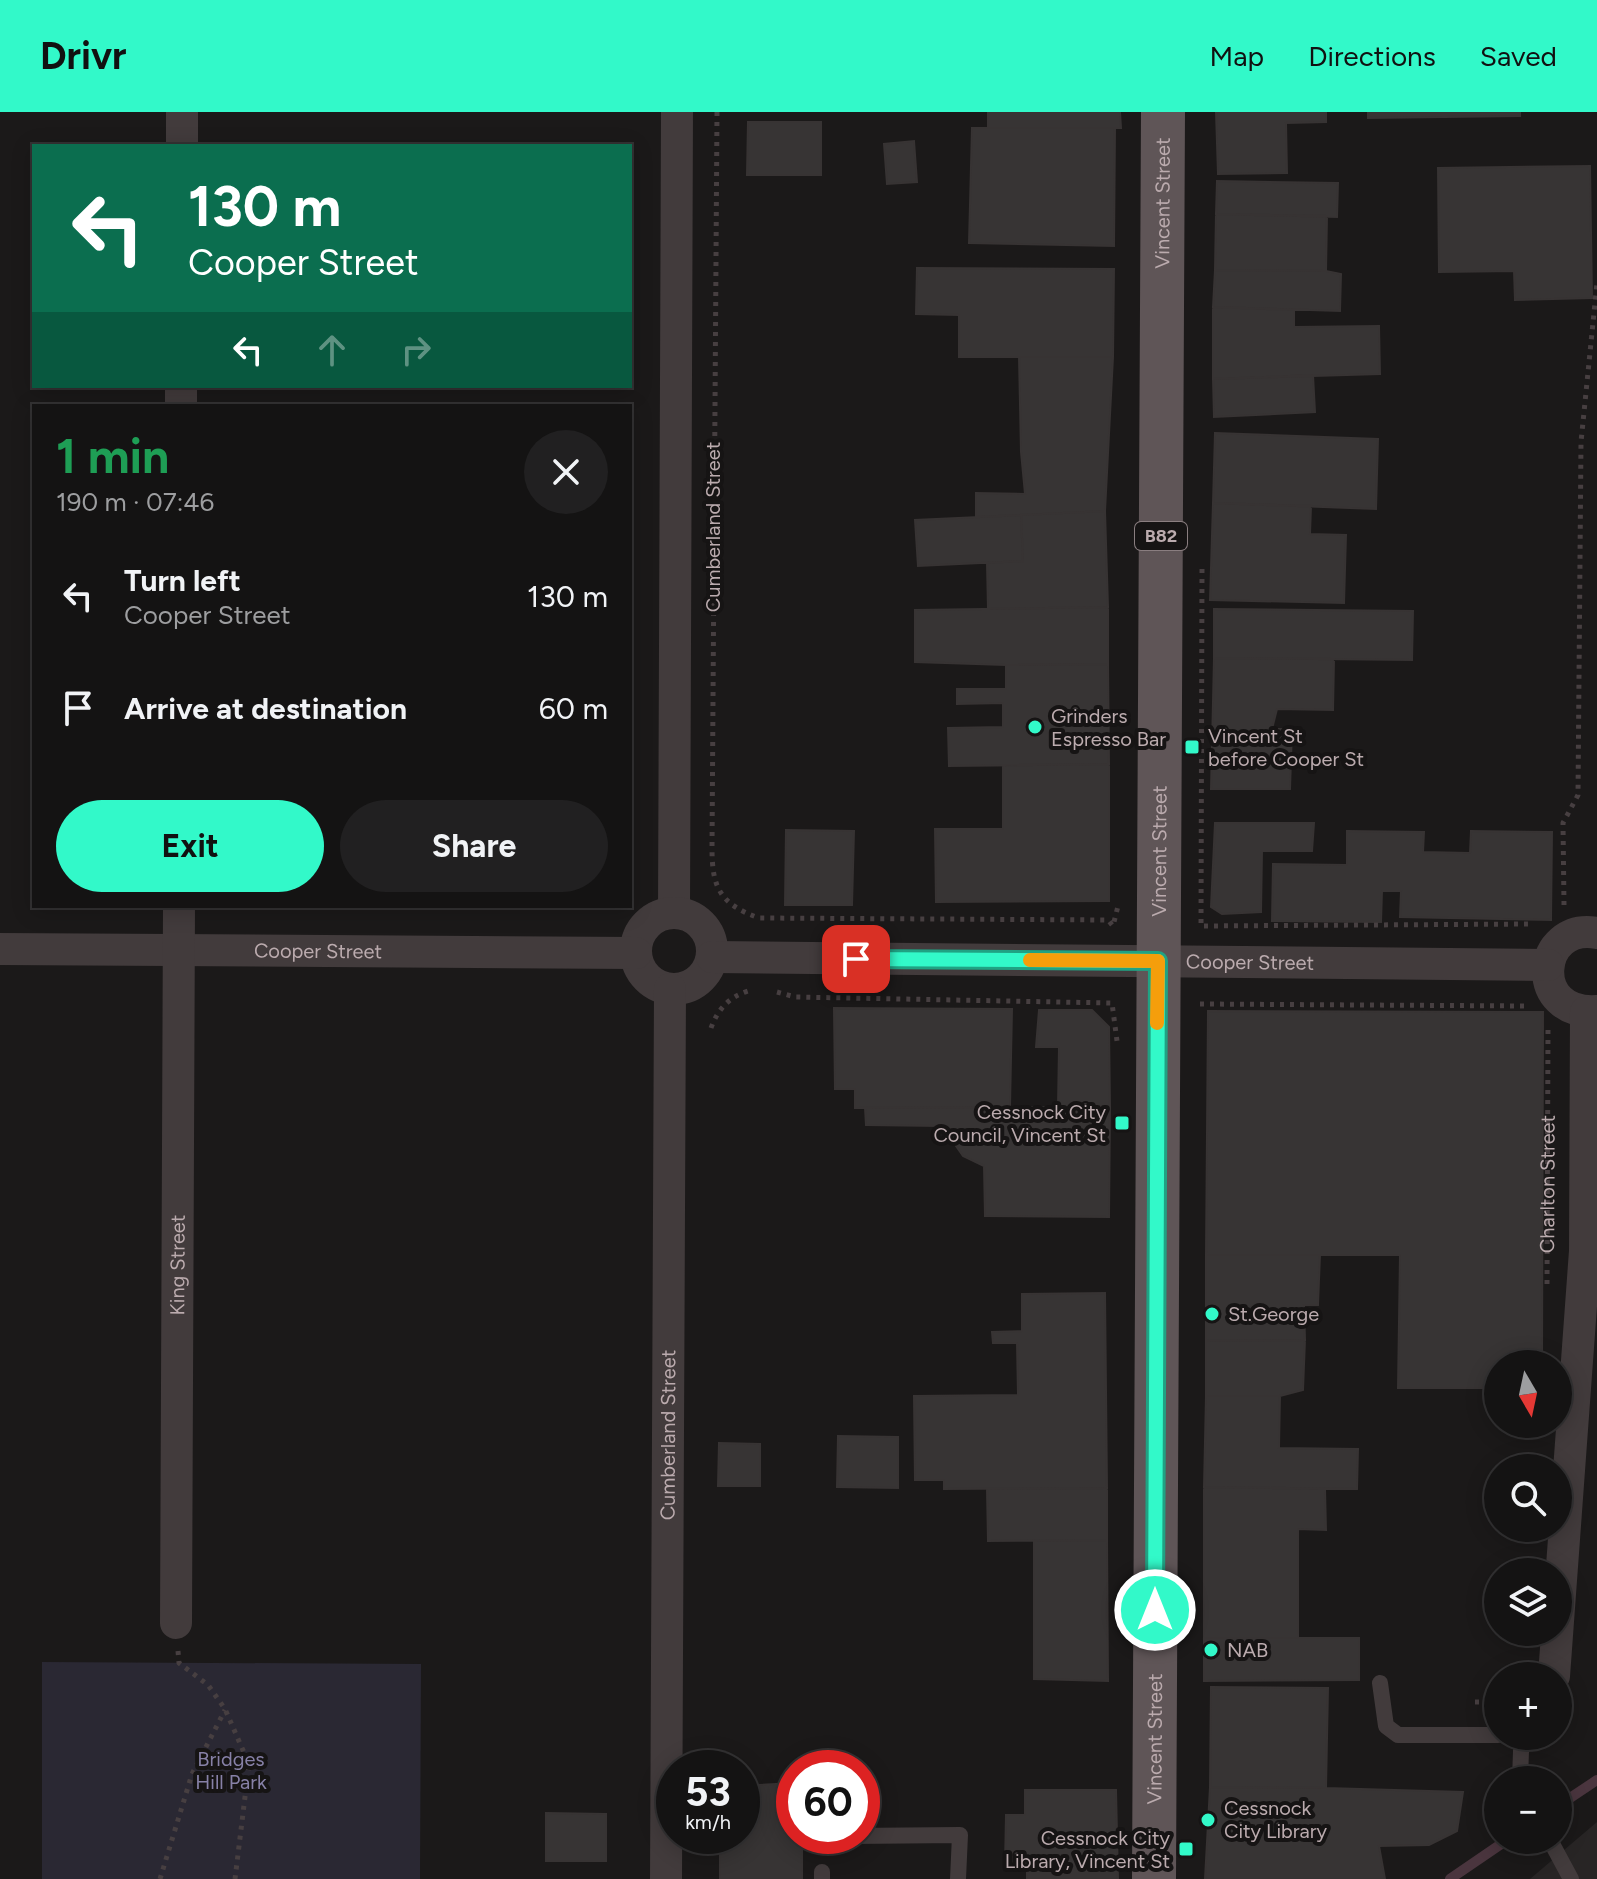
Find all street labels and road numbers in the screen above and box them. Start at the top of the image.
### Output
street label: Vincent Street [1150,137,1175,269]
street label: Cumberland Street [701,442,725,612]
road number: B82 [1135,522,1187,550]
street label: Vincent Street [1147,785,1172,917]
street label: Cooper Street [254,939,382,963]
street label: Cooper Street [1186,950,1314,975]
street label: Charlton Street [1535,1115,1560,1253]
street label: King Street [165,1215,190,1315]
street label: Cumberland Street [656,1350,680,1520]
street label: Vincent Street [1142,1673,1167,1805]

